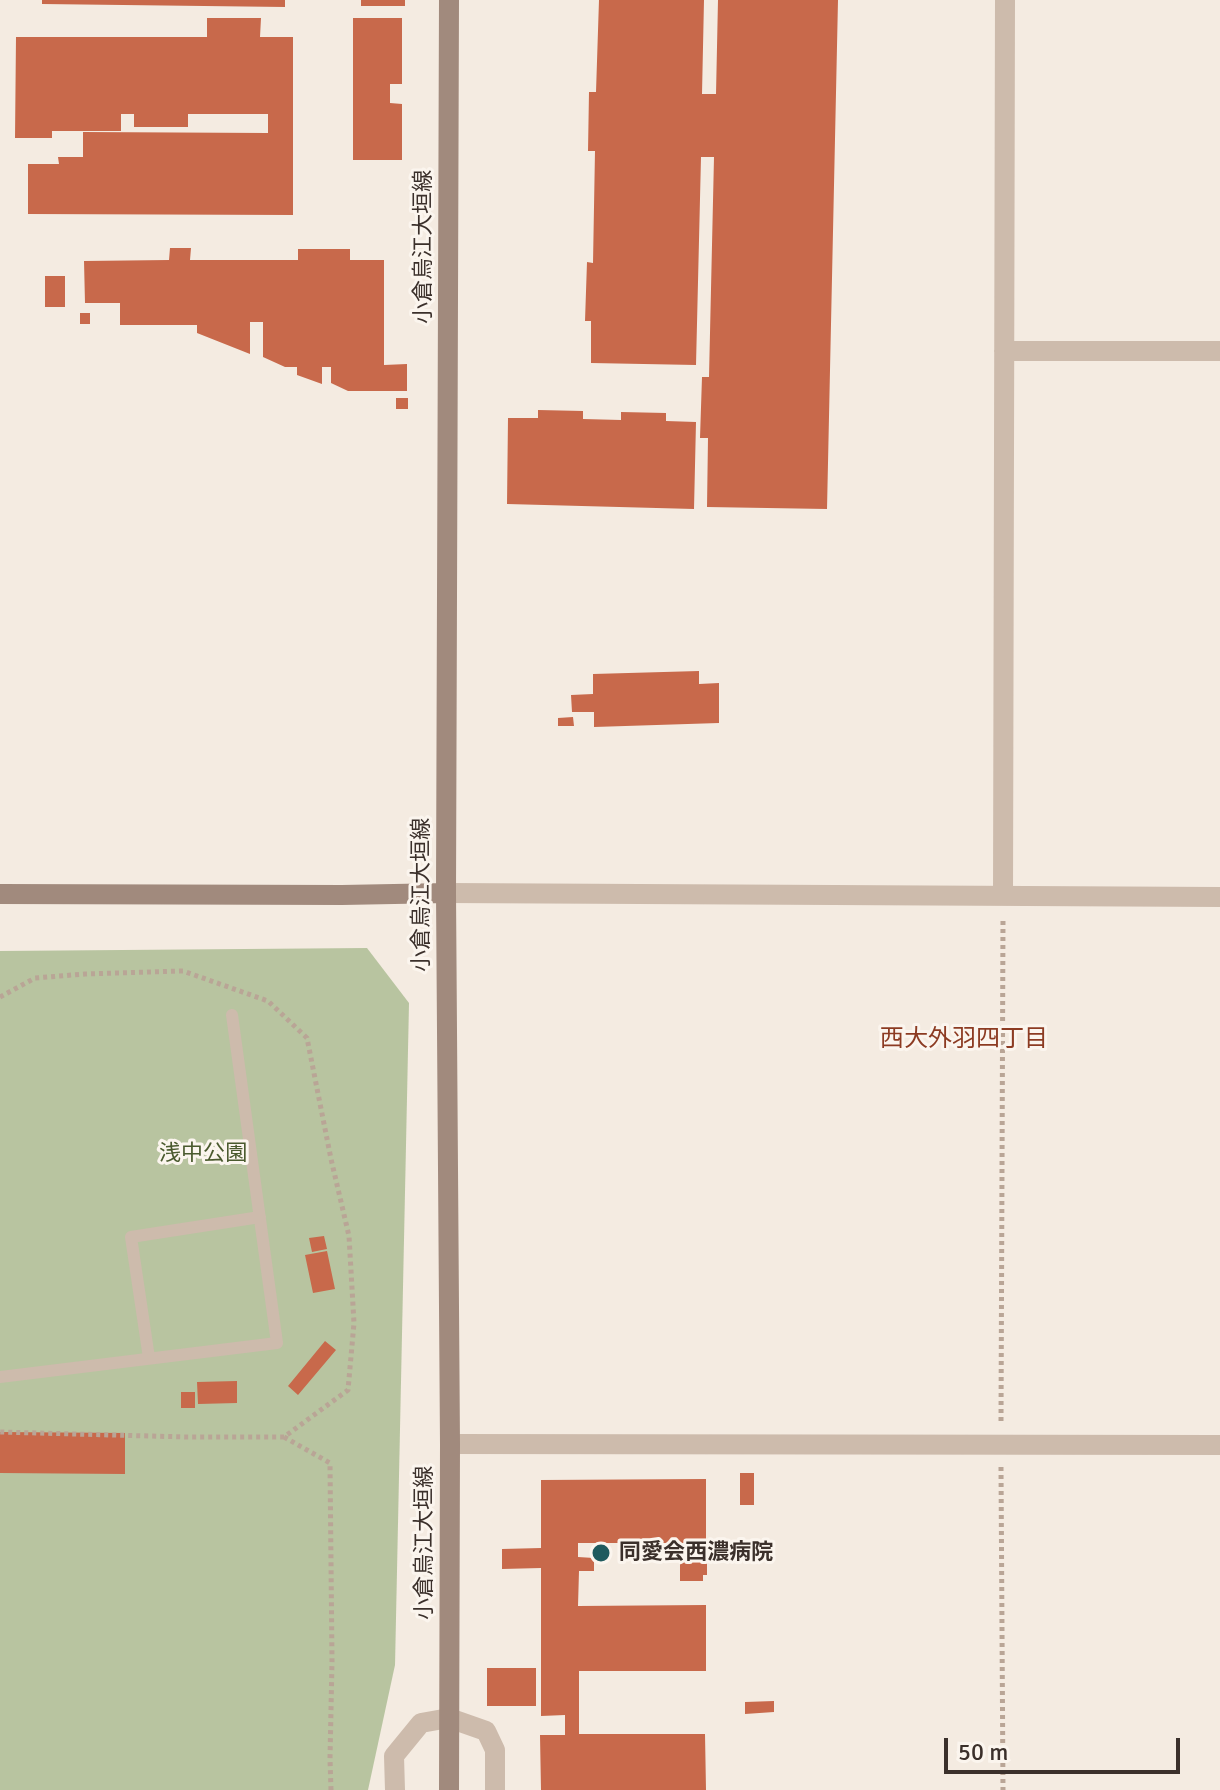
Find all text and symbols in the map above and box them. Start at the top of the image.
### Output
street label: 小倉烏江大垣線 [411,170,437,324]
street label: 小倉烏江大垣線 [409,818,435,972]
district label: 西大外羽四丁目 [880,1026,1048,1054]
park label: 浅中公園 [159,1141,247,1167]
street label: 小倉烏江大垣線 [412,1466,438,1620]
place label: 同愛会西濃病院 [619,1540,773,1566]
marker: 同愛会西濃病院 [590,1542,612,1564]
scale bar [948,1722,1184,1772]
text: 50 m [958,1737,1008,1767]

